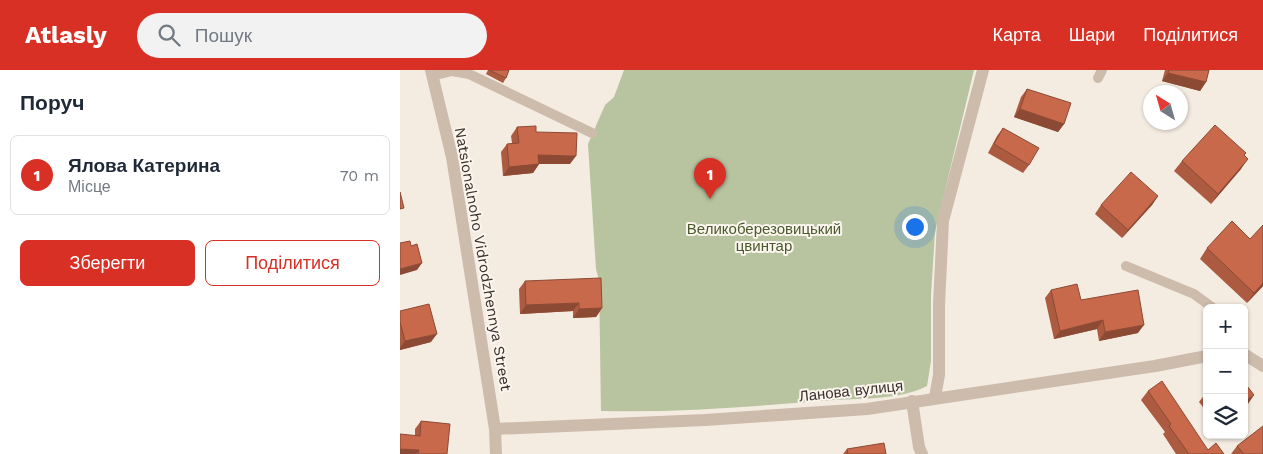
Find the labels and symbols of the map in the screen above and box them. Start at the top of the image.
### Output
north arrow [1143,85,1188,130]
street label: Natsionalnoho Vidrodzhennya Street [451,126,515,393]
pin: 1 [694,158,726,199]
your location [902,214,928,240]
park label: Великоберезовицький цвинтар [687,220,841,255]
street label: Ланова вулиця [798,377,904,405]

